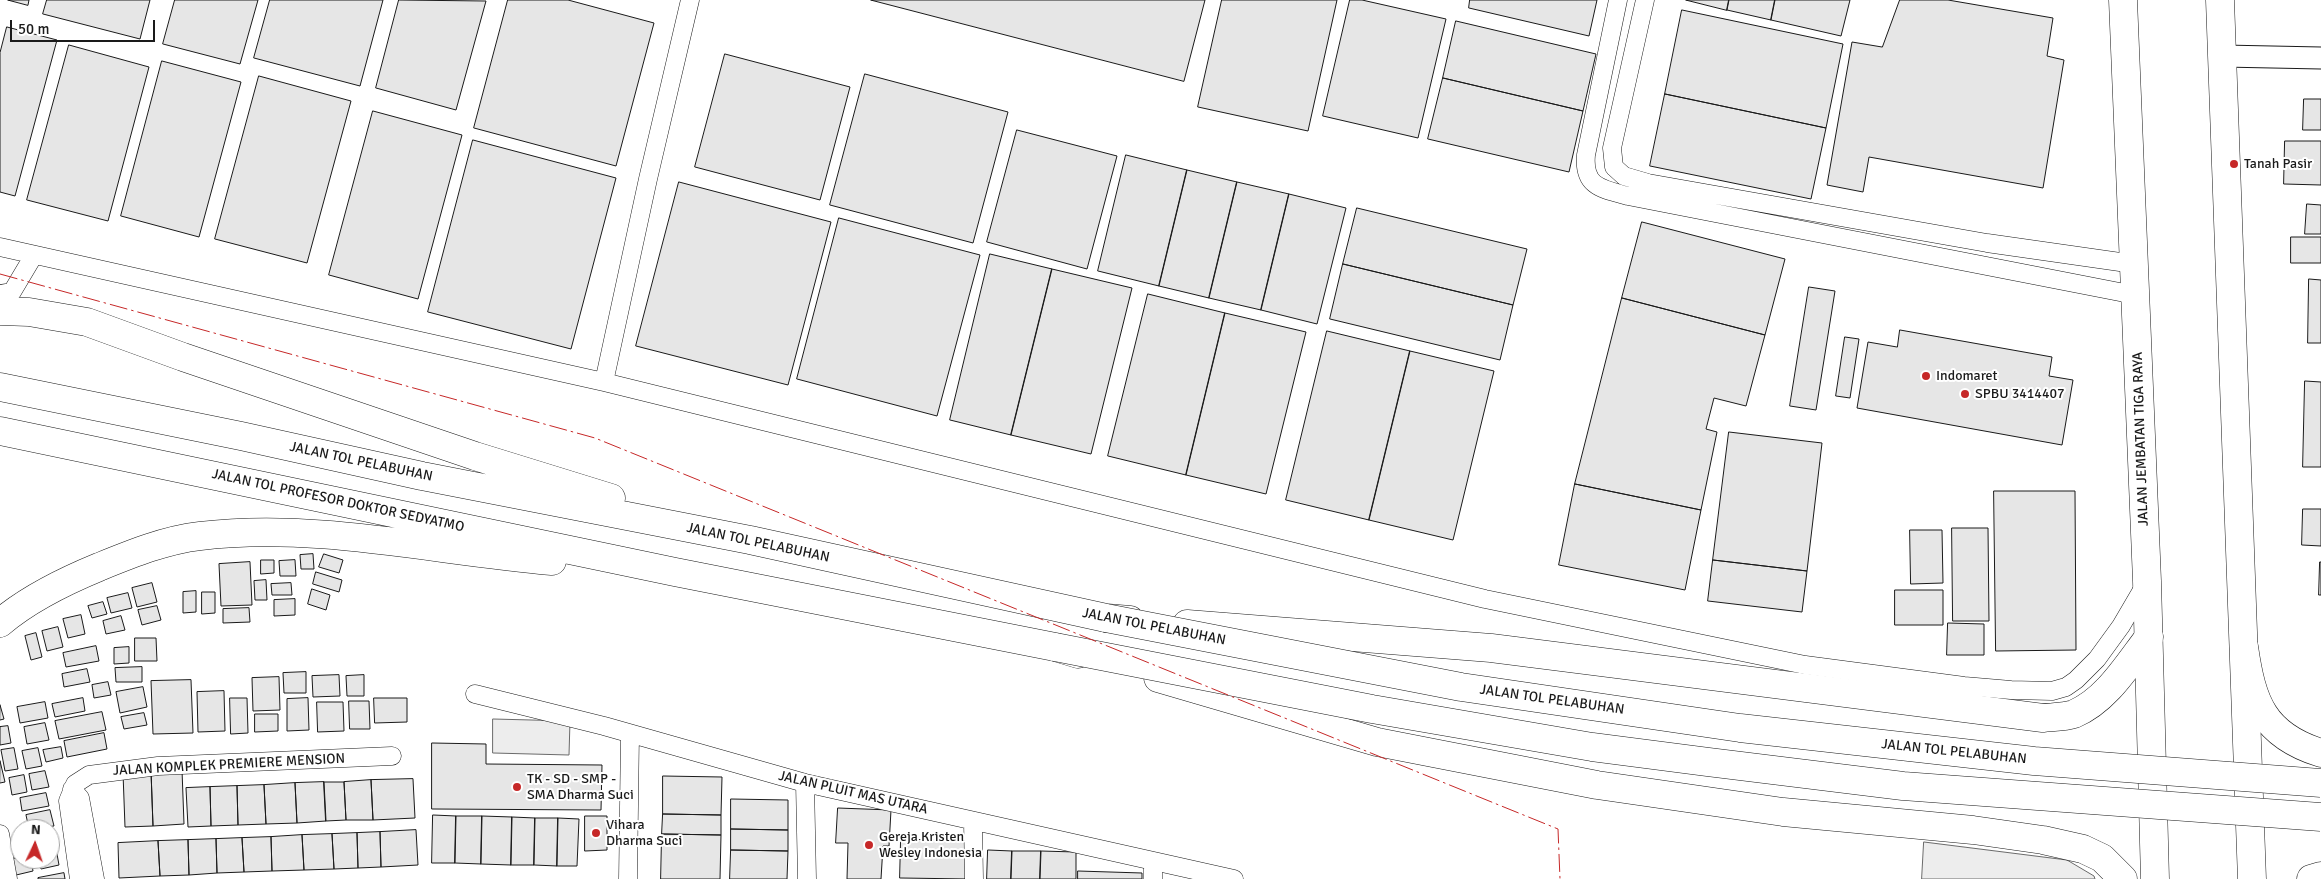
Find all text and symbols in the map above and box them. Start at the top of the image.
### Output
scale bar [12,10,158,42]
text: 50 m [18,20,49,38]
place label: Tanah Pasir [2244,156,2312,172]
marker: Tanah Pasir [2228,158,2240,170]
street label: JALAN JEMBATAN TIGA RAYA [2130,351,2152,527]
place label: Indomaret [1936,368,1997,384]
marker: Indomaret [1920,370,1932,382]
place label: SPBU 3414407 [1975,386,2065,402]
marker: SPBU 3414407 [1959,388,1971,400]
street label: JALAN TOL PELABUHAN [288,439,434,485]
street label: JALAN TOL PROFESOR DOKTOR SEDYATMO [210,466,466,536]
street label: JALAN TOL PELABUHAN [685,520,831,566]
street label: JALAN TOL PELABUHAN [1081,605,1227,649]
street label: JALAN TOL PELABUHAN [1479,682,1625,718]
street label: JALAN TOL PELABUHAN [1881,736,2027,768]
street label: JALAN KOMPLEK PREMIERE MENSION [112,751,346,779]
street label: JALAN PLUIT MAS UTARA [777,768,929,818]
place label: TK - SD - SMP - SMA Dharma Suci [527,771,634,804]
marker: TK - SD - SMP - SMA Dharma Suci [511,781,523,793]
place label: Vihara Dharma Suci [606,817,682,850]
north arrow [10,819,60,869]
text: N [30,821,41,838]
marker: Vihara Dharma Suci [590,827,602,839]
place label: Gereja Kristen Wesley Indonesia [879,829,982,862]
marker: Gereja Kristen Wesley Indonesia [863,839,875,851]

